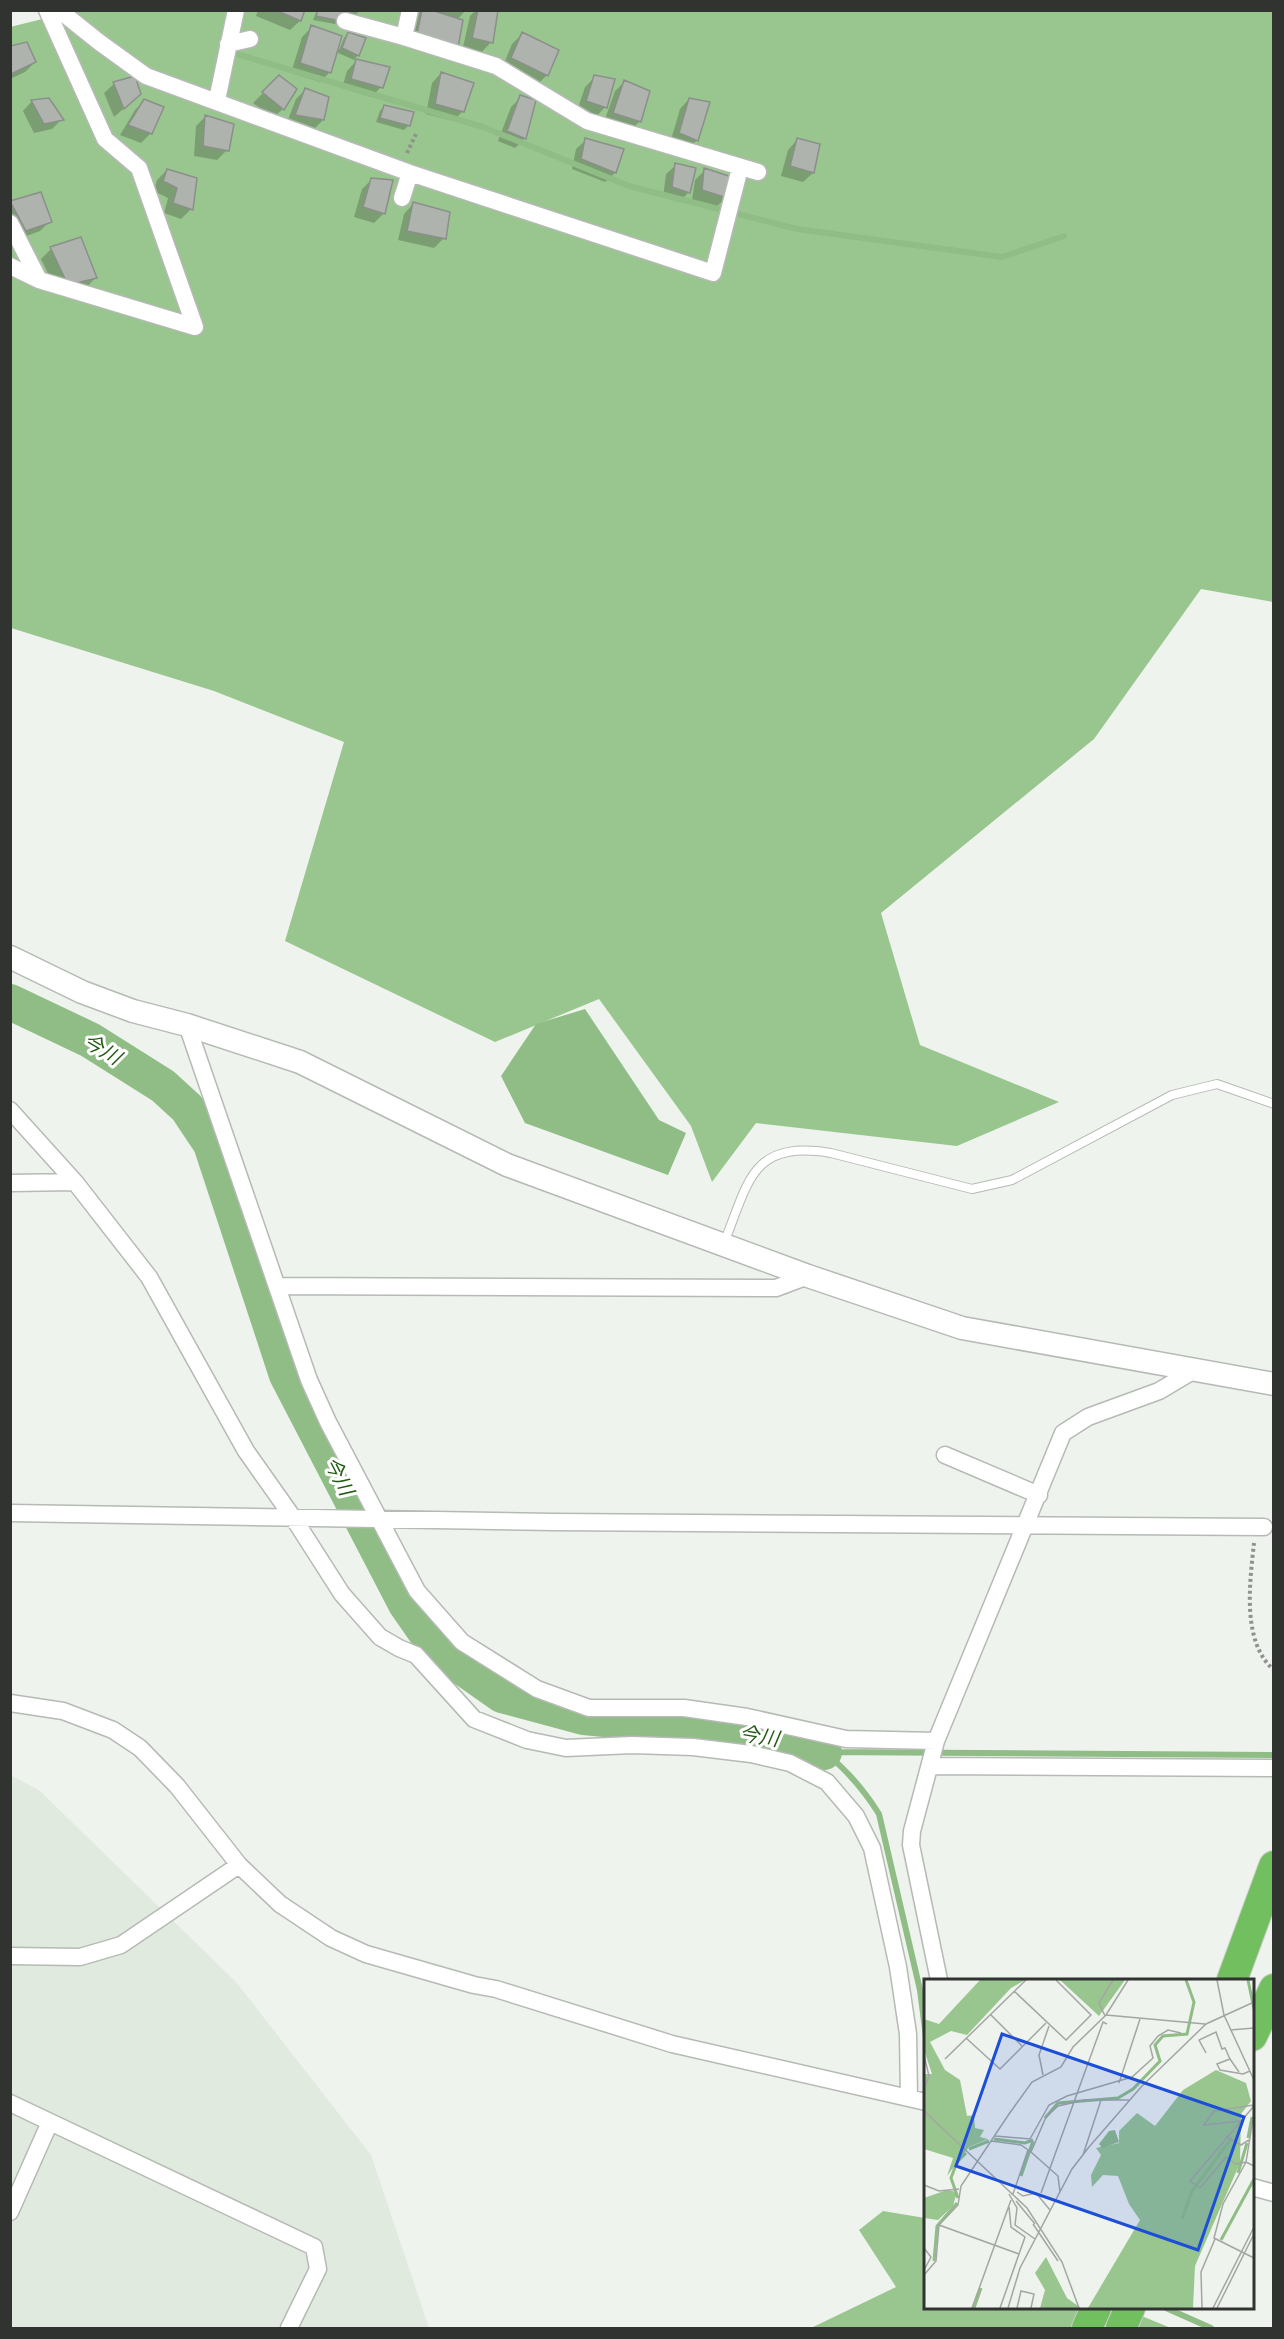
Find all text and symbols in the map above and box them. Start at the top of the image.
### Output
water label: 今川 [79,1028,127,1071]
water label: 今川 [319,1453,360,1501]
water label: 今川 [737,1721,783,1751]
inset map [924,1979,1254,2309]

